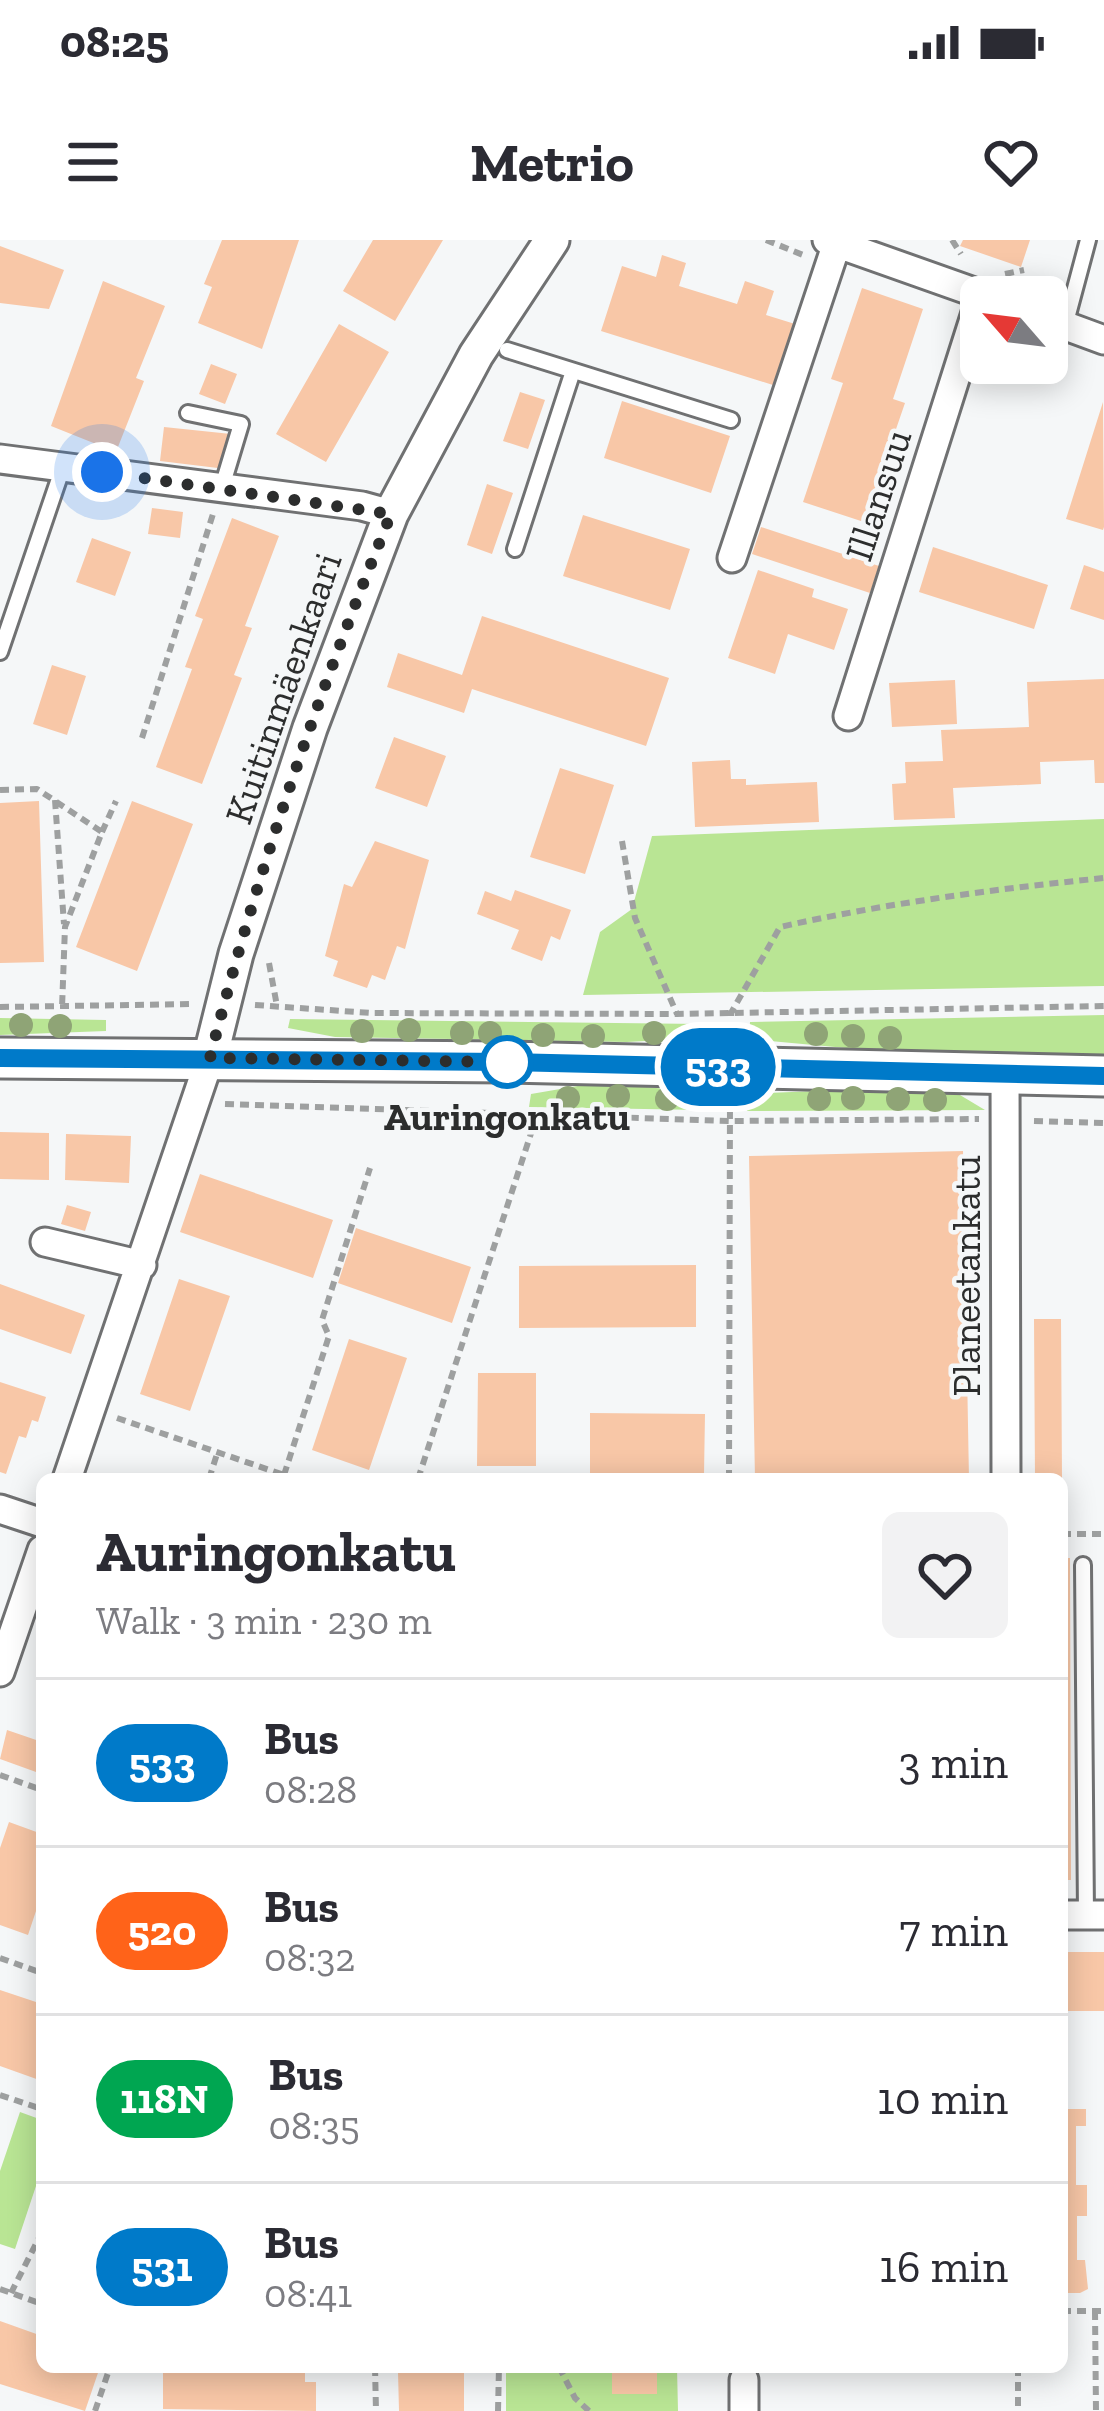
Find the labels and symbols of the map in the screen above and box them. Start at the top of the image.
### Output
north arrow [960,276,1068,384]
street label: Illansuu [835,423,921,567]
your location [72,442,132,502]
street label: Kuitinmäenkaari [215,546,351,830]
line badge: 533 [649,1028,787,1106]
marker: Auringonkatu [482,1037,532,1087]
place label: Auringonkatu [384,1093,630,1140]
street label: Planeetankatu [943,1155,990,1397]

